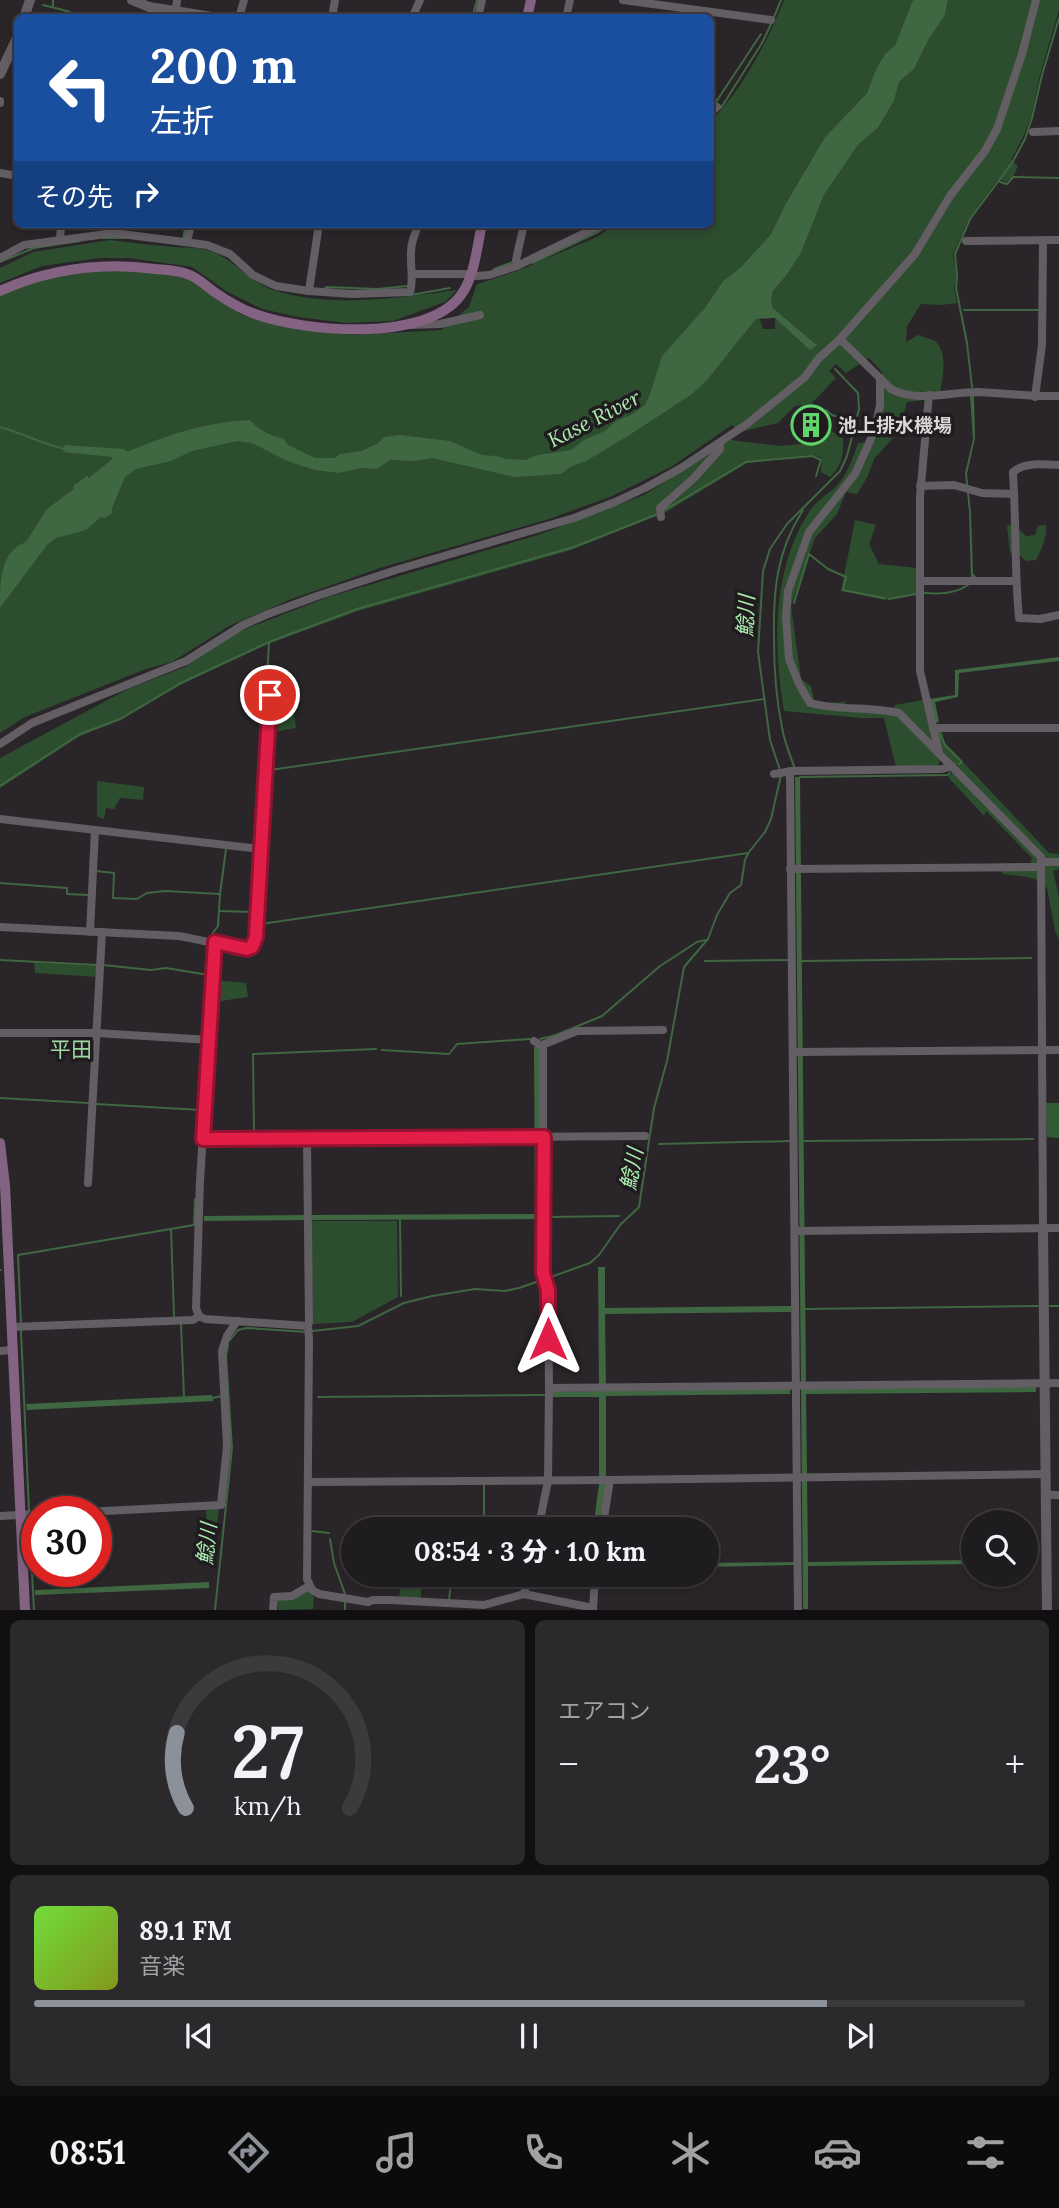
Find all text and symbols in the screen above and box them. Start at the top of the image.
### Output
text: 200 m [150,34,296,96]
icon: left [35,42,126,133]
text: 左折 [150,100,214,141]
icon: right [127,175,165,213]
text: その先 [35,180,113,213]
water label: Kase River [543,384,645,453]
building icon: 池上排水機場 [790,404,832,446]
place label: 池上排水機場 [838,413,952,437]
water label: 鯰川 [731,592,760,638]
pin [240,665,300,725]
icon: arrive [251,676,289,714]
district label: 平田 [50,1036,92,1063]
water label: 鯰川 [614,1144,649,1192]
position arrow [511,1302,585,1376]
speed limit sign: 30 [21,1496,112,1587]
map controls [961,1510,1038,1587]
button: search [961,1510,1038,1587]
water label: 鯰川 [191,1520,222,1566]
text: 08:54 · 3 分 · 1.0 km [414,1535,646,1568]
text: エアコン [559,1696,651,1725]
text: 27 [231,1706,304,1799]
text: 23° [753,1731,830,1797]
text: − [559,1740,579,1788]
text: + [1005,1740,1025,1788]
text: km/h [233,1790,301,1822]
text: 89.1 FM [139,1914,232,1947]
text: 音楽 [139,1951,185,1980]
icon: previous [180,2017,218,2055]
icon: pause [510,2017,548,2055]
icon: next [841,2017,879,2055]
icon: directions [224,2128,273,2177]
icon: music [372,2128,421,2177]
icon: phone [519,2128,568,2177]
icon: climate [666,2128,715,2177]
icon: car [813,2128,862,2177]
icon: filters [961,2128,1010,2177]
text: 08:51 [49,2132,126,2173]

